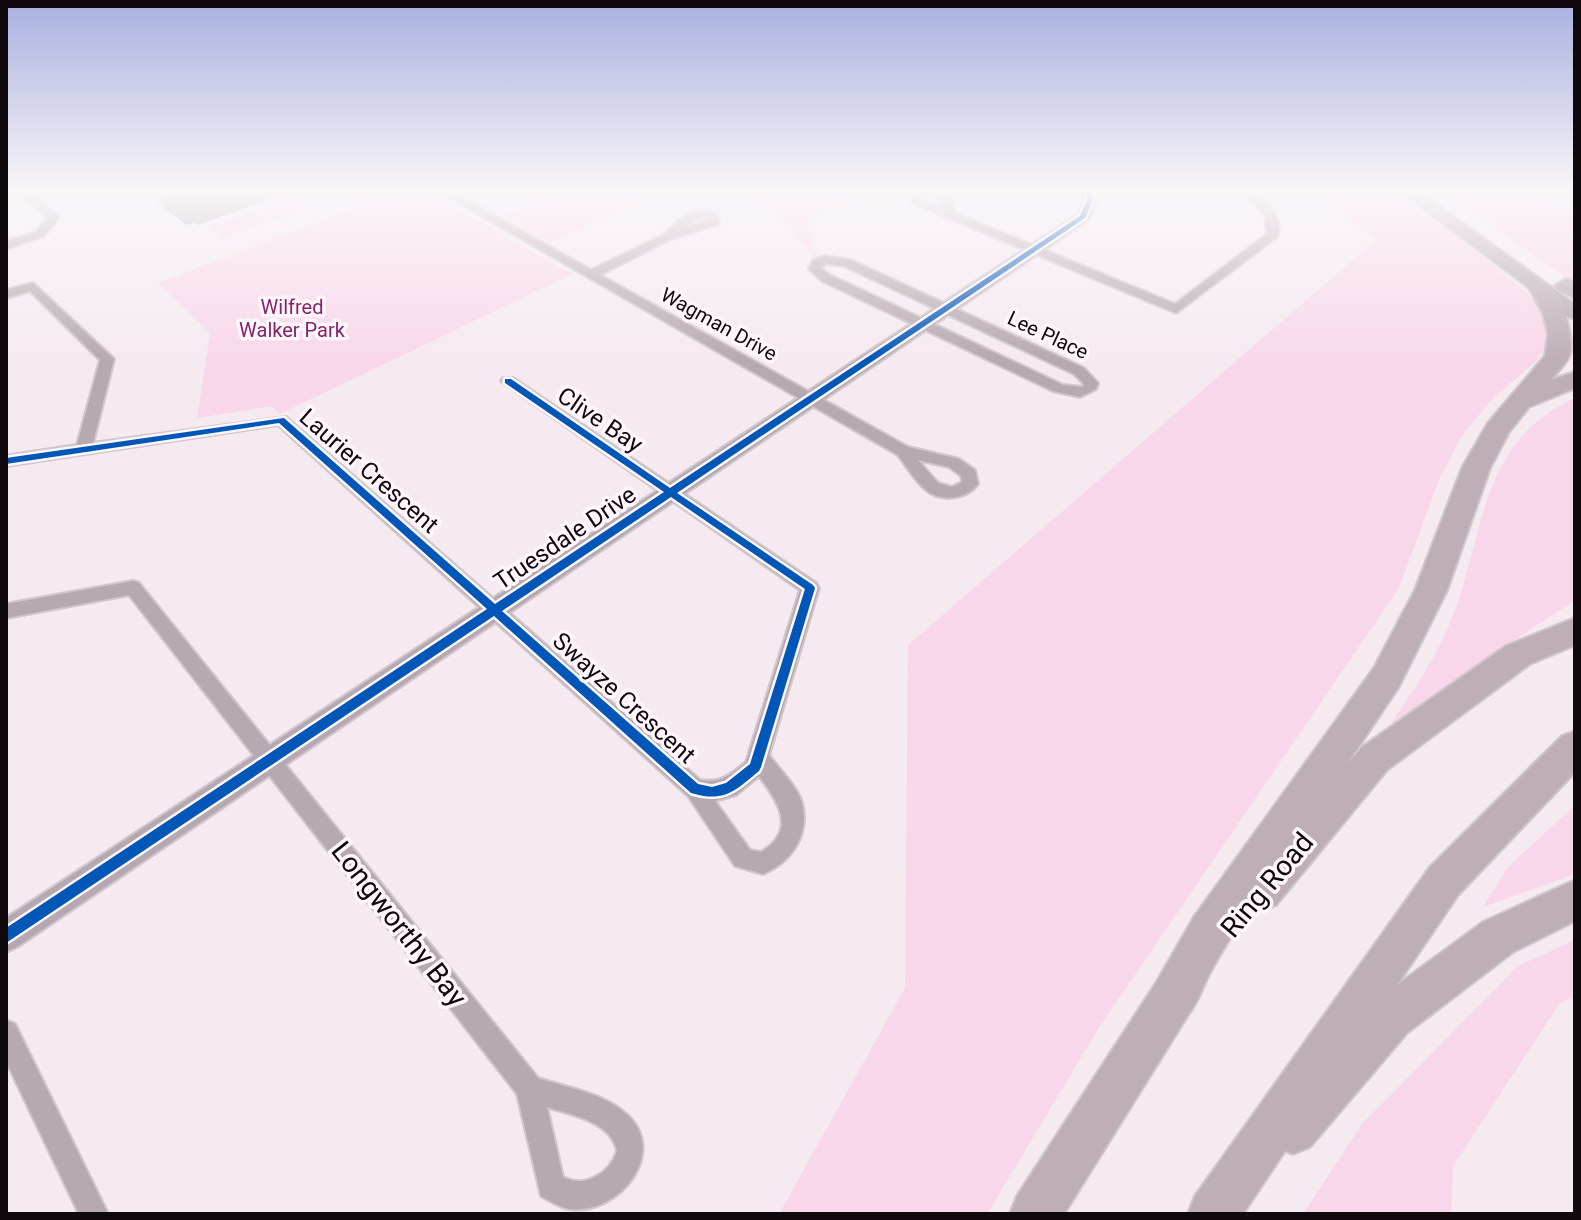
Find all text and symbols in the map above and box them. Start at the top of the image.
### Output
street label: Wagman Drive [657,282,781,366]
park label: Wilfred Walker Park [239,295,346,342]
street label: Lee Place [1004,306,1092,364]
street label: Clive Bay [552,381,648,459]
street label: Laurier Crescent [294,403,444,539]
street label: Truesdale Drive [489,480,641,596]
street label: Swayze Crescent [547,627,701,769]
street label: Ring Road [1214,826,1320,944]
street label: Longworthy Bay [324,835,474,1013]

